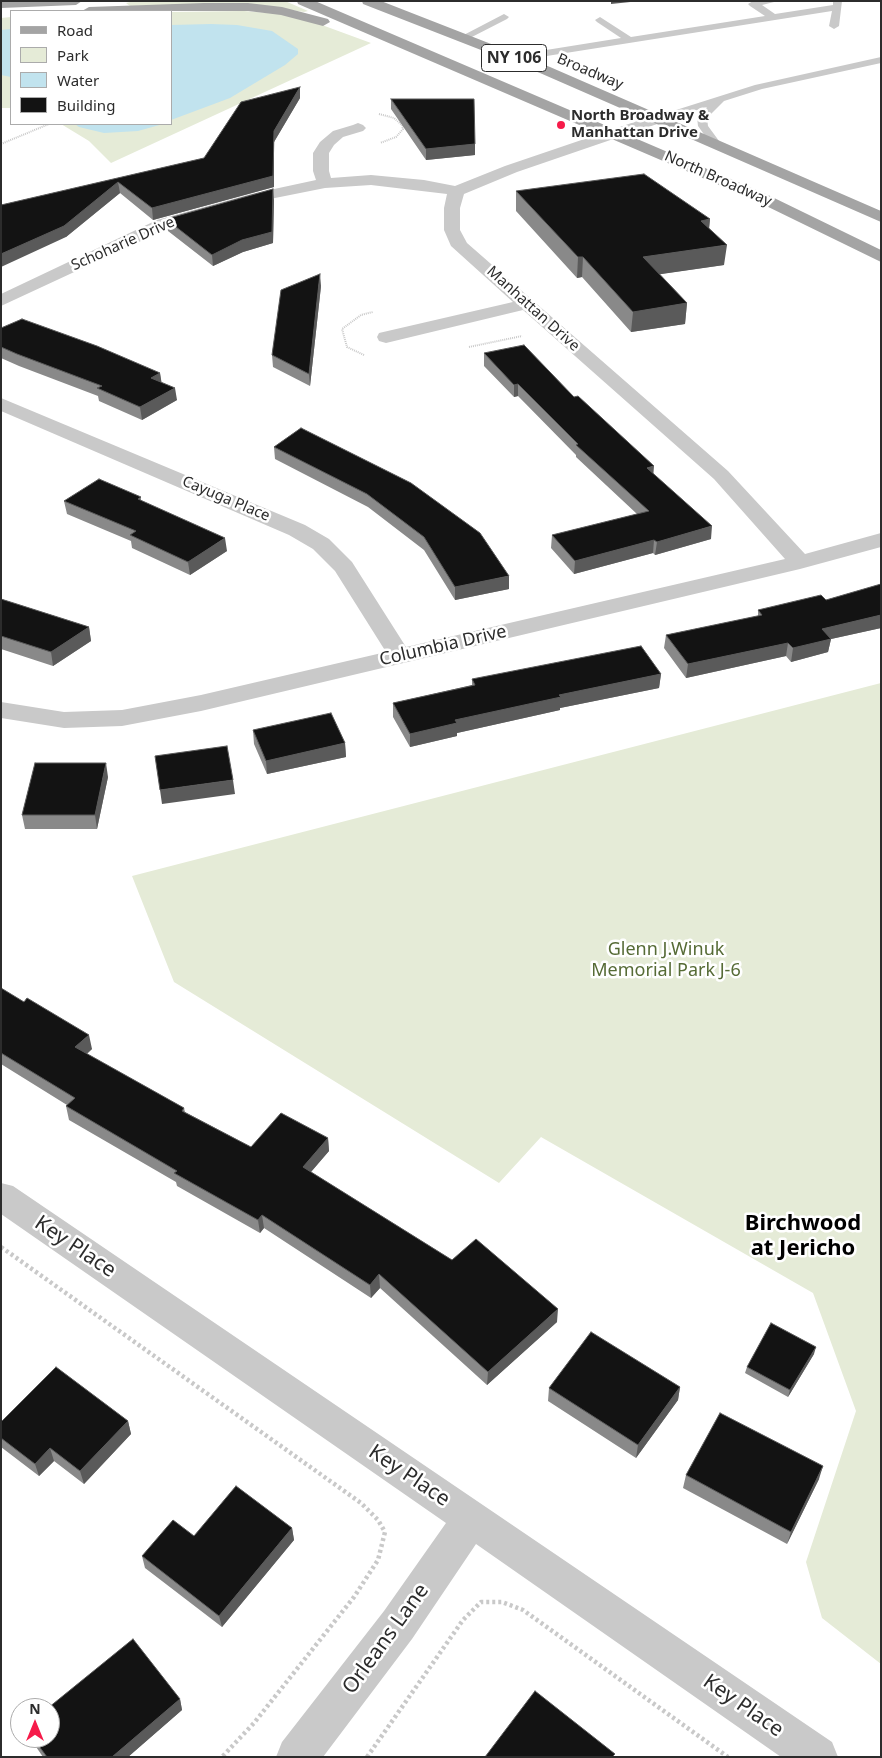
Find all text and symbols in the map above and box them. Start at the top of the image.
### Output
legend [10,10,172,125]
text: Road [57,20,93,40]
road number: NY 106 [482,44,546,72]
text: Park [57,45,89,65]
street label: Broadway [554,50,626,94]
text: Water [57,70,99,90]
text: Building [57,95,115,115]
place label: North Broadway & Manhattan Drive [571,107,709,142]
marker: North Broadway & Manhattan Drive [555,119,567,131]
street label: North Broadway [662,147,774,211]
street label: Schoharie Drive [69,213,177,275]
street label: Manhattan Drive [483,263,583,355]
street label: Cayuga Place [180,472,272,526]
street label: Columbia Drive [377,621,509,671]
park label: Glenn J.Winuk Memorial Park J-6 [591,939,741,982]
street label: Key Place [30,1211,120,1283]
district label: Birchwood at Jericho [745,1211,861,1262]
street label: Key Place [364,1440,454,1512]
street label: Orleans Lane [338,1579,434,1699]
street label: Key Place [698,1669,788,1743]
north arrow [10,1698,60,1748]
text: N [29,1699,41,1718]

